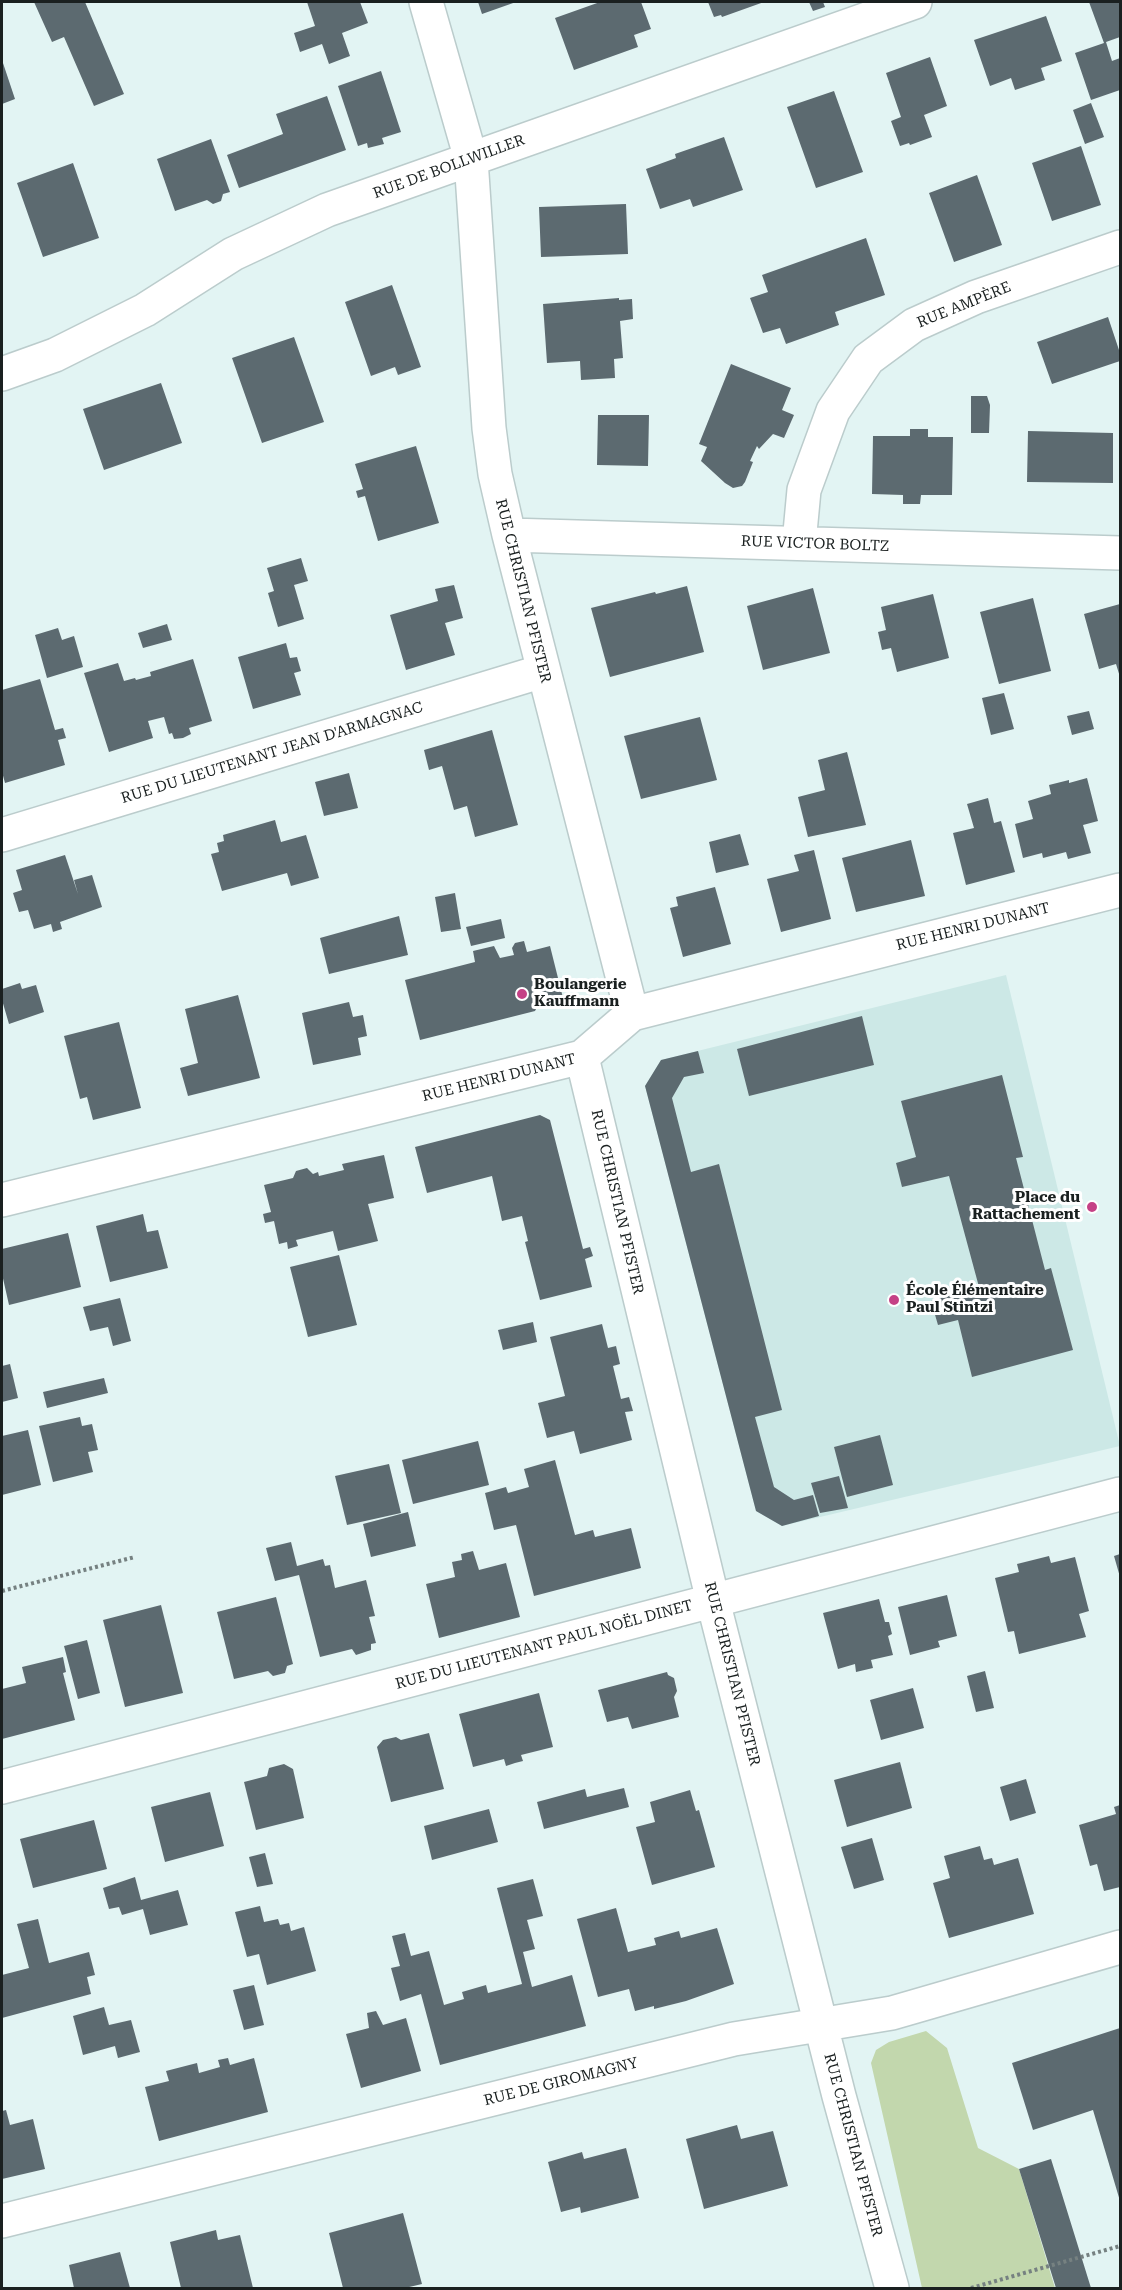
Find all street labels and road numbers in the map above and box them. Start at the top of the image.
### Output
street label: RUE DE BOLLWILLER [371,131,527,203]
street label: RUE AMPÈRE [914,278,1014,332]
street label: RUE CHRISTIAN PFISTER [491,497,555,685]
street label: RUE VICTOR BOLTZ [741,532,889,556]
street label: RUE DU LIEUTENANT JEAN D'ARMAGNAC [119,698,425,808]
street label: RUE HENRI DUNANT [894,899,1052,955]
street label: RUE HENRI DUNANT [420,1050,578,1106]
street label: RUE CHRISTIAN PFISTER [587,1108,647,1296]
street label: RUE CHRISTIAN PFISTER [700,1580,764,1768]
street label: RUE DU LIEUTENANT PAUL NOËL DINET [393,1597,695,1693]
street label: RUE CHRISTIAN PFISTER [820,2051,886,2239]
street label: RUE DE GIROMAGNY [482,2054,640,2110]

